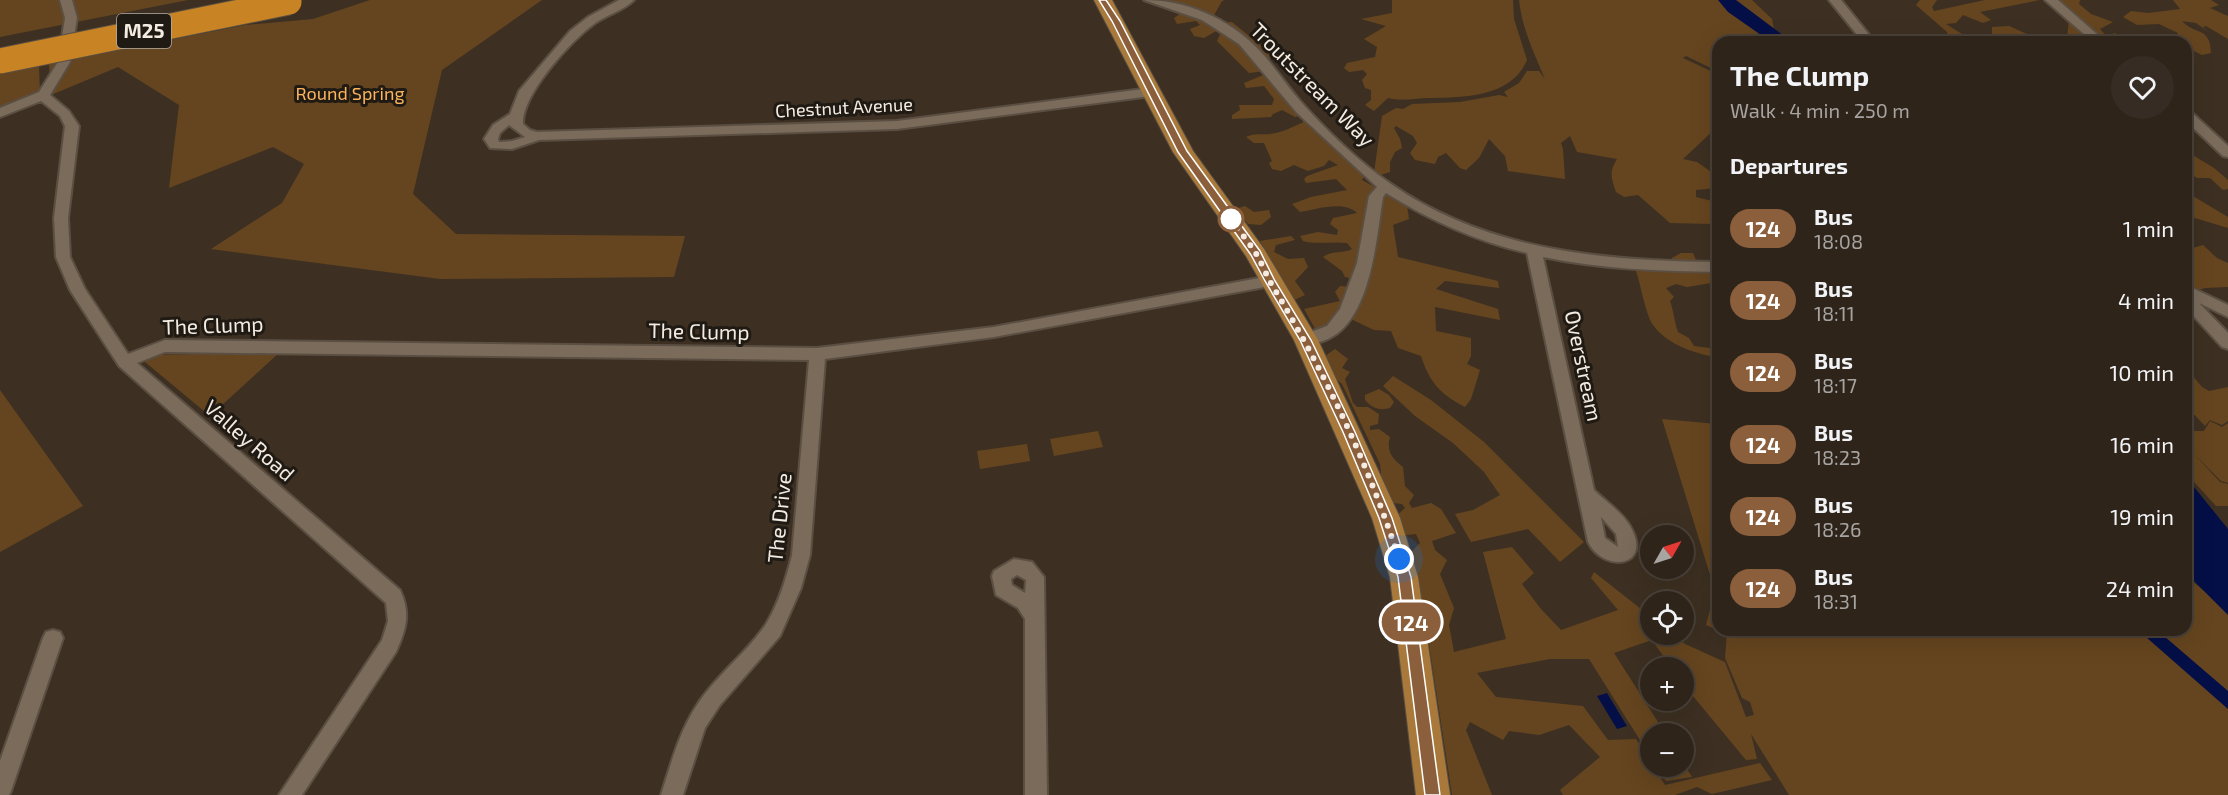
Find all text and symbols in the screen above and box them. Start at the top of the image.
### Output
road number: M25 [117,14,171,48]
street label: Troutstream Way [1246,17,1380,151]
button: heart [2111,56,2174,119]
text: The Clump [1730,58,1869,92]
park label: Round Spring [295,82,405,104]
street label: Chestnut Avenue [775,92,913,122]
text: Walk · 4 min · 250 m [1730,98,1910,122]
text: Departures [1730,152,1848,178]
text: Bus [1814,203,1853,229]
unlabelled marker [1218,206,1244,232]
text: 1 min [2123,215,2174,241]
text: 124 [1746,216,1780,241]
text: 18:08 [1814,229,1863,253]
text: Bus [1814,275,1853,301]
text: 4 min [2118,287,2174,313]
text: 124 [1746,288,1780,313]
text: 18:11 [1814,301,1855,325]
street label: Overstream [1561,308,1608,423]
street label: The Clump [162,310,264,339]
street label: The Clump [648,317,750,344]
text: Bus [1814,347,1853,373]
text: 10 min [2110,359,2174,385]
text: 124 [1746,360,1780,385]
text: 18:17 [1814,373,1857,397]
street label: Valley Road [200,394,300,486]
text: Bus [1814,419,1853,445]
text: 16 min [2110,431,2174,457]
text: 124 [1746,432,1780,457]
text: 18:23 [1814,445,1861,469]
street label: The Drive [761,472,796,564]
text: Bus [1814,491,1853,517]
text: 19 min [2110,503,2174,529]
text: 124 [1746,504,1780,529]
text: 18:26 [1814,517,1862,541]
north arrow [1640,525,1694,579]
map controls [1640,525,1694,777]
your location [1384,544,1414,574]
text: Bus [1814,563,1853,589]
text: 24 min [2106,575,2174,601]
text: 124 [1746,576,1780,601]
text: 18:31 [1814,589,1858,613]
button: locate [1640,591,1694,645]
line badge: 124 [1376,602,1446,642]
text: 124 [1394,610,1428,635]
button: + [1640,657,1694,711]
button: − [1640,723,1694,777]

